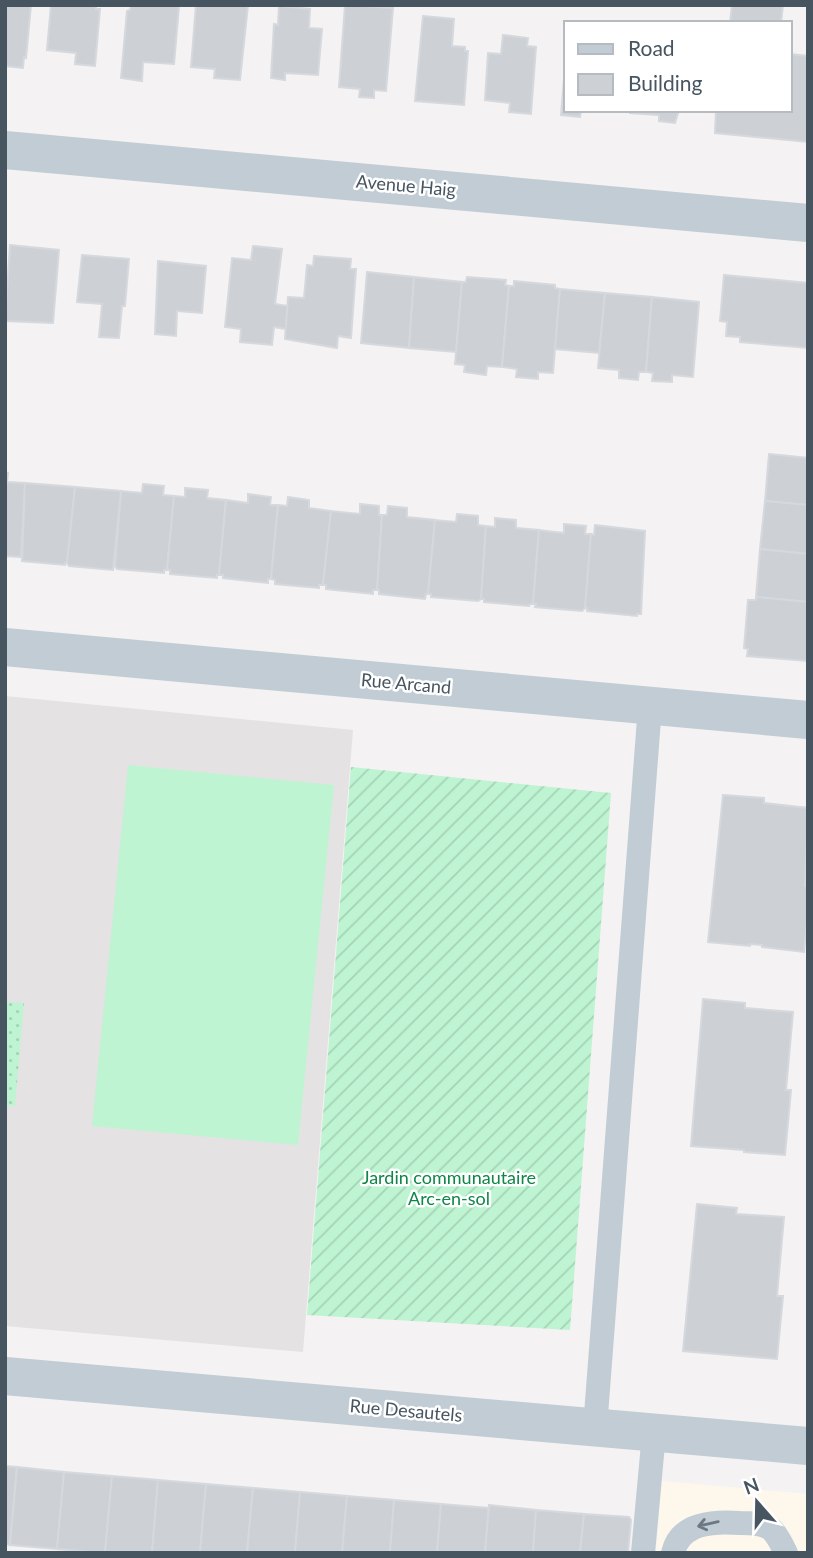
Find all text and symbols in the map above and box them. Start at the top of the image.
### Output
legend [564,21,792,112]
text: Road [628,35,675,60]
text: Building [628,70,703,95]
street label: Avenue Haig [355,170,457,200]
street label: Rue Arcand [360,668,452,698]
park label: Jardin communautaire Arc-en-sol [362,1166,536,1209]
street label: Rue Desautels [349,1394,463,1426]
north arrow [722,1467,792,1537]
text: N [740,1472,762,1499]
one-way arrow [697,1518,720,1531]

